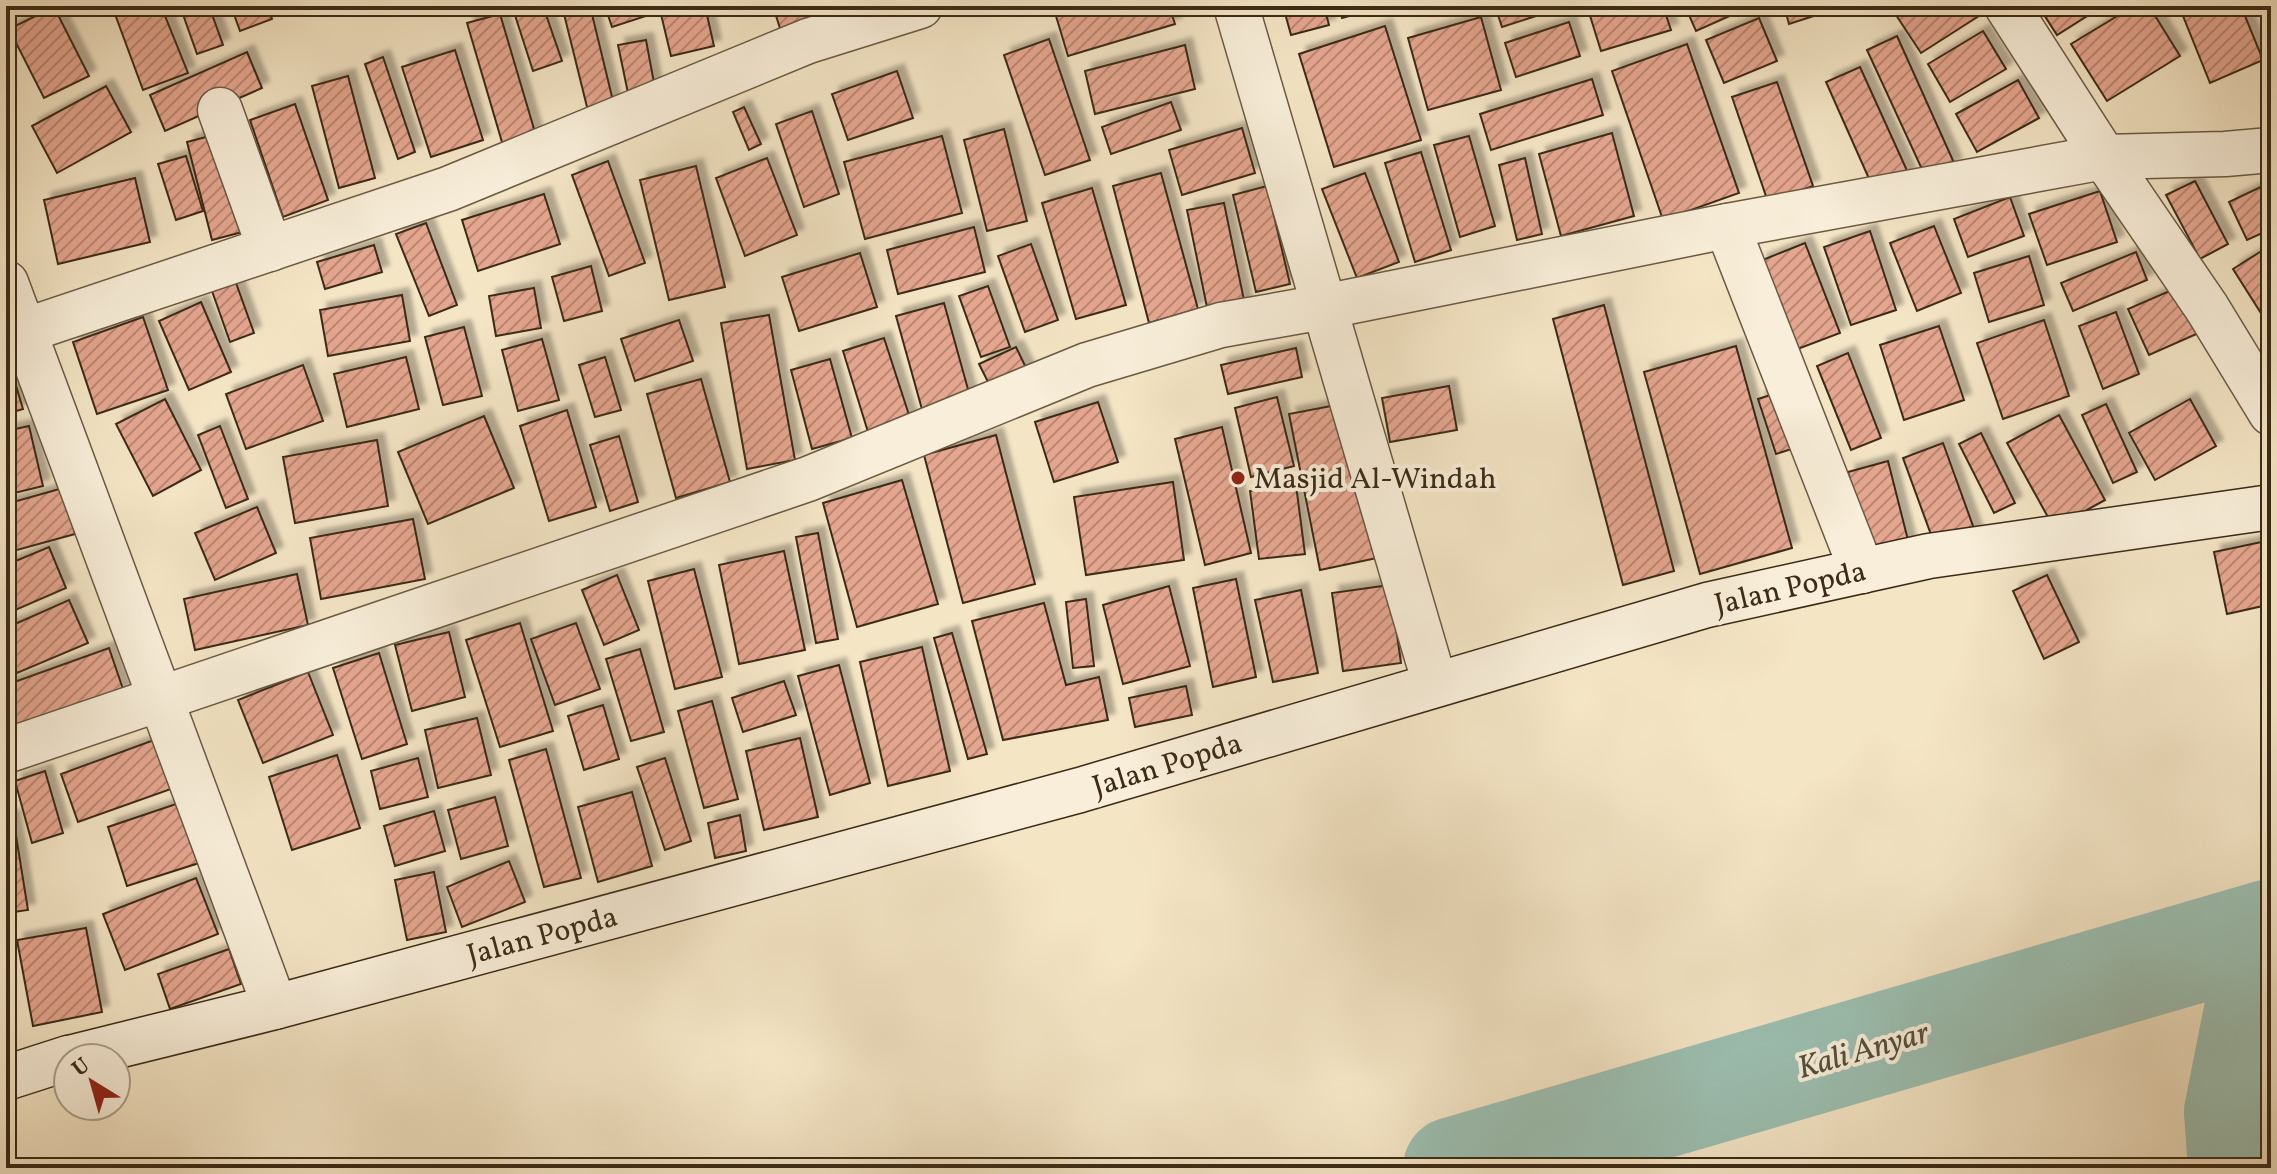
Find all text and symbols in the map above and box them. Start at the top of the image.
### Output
place label: Masjid Al-Windah [1254,459,1497,501]
marker: Masjid Al-Windah [1229,469,1247,487]
street label: Jalan Popda [1710,551,1870,627]
street label: Jalan Popda [1088,723,1248,809]
street label: Jalan Popda [462,897,623,977]
water label: Kali Anyar [1793,1012,1936,1092]
north arrow [52,1042,132,1122]
text: U [66,1051,97,1085]

